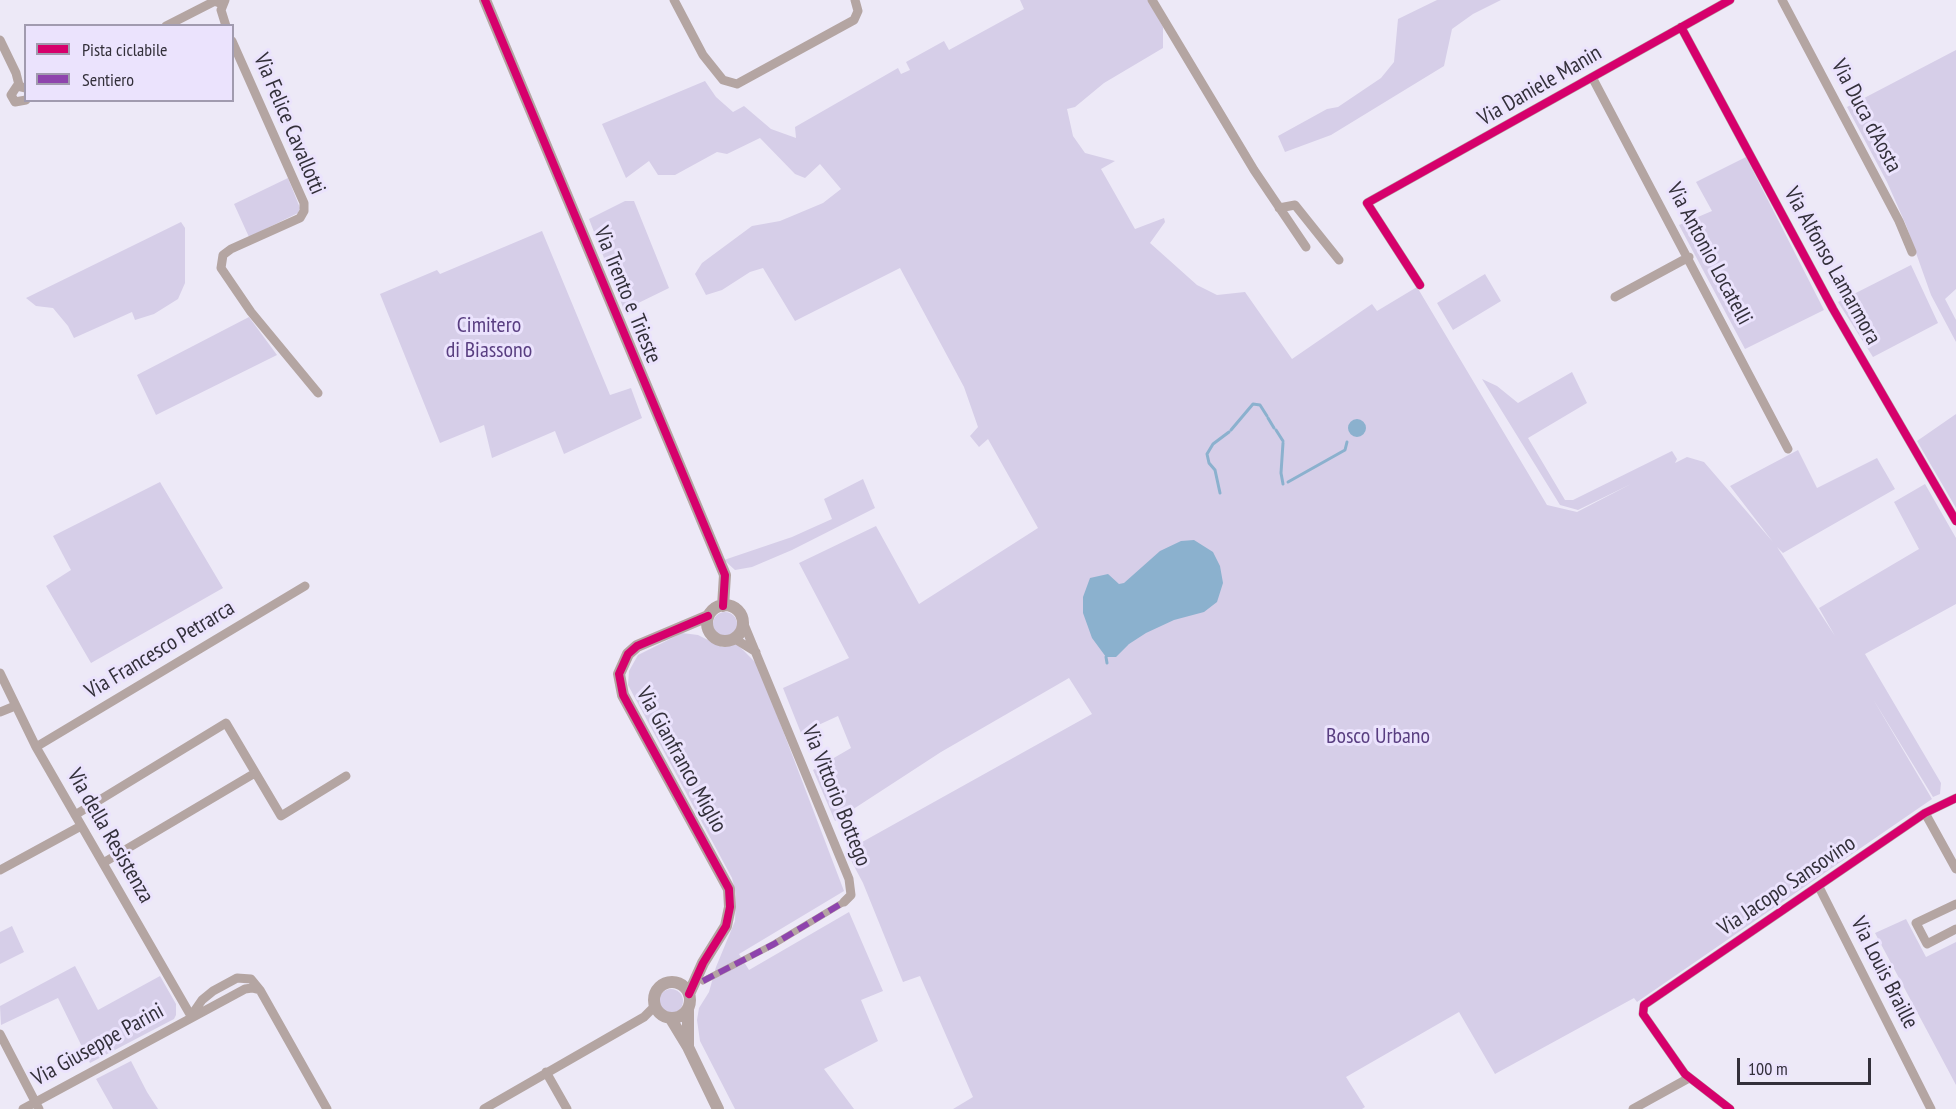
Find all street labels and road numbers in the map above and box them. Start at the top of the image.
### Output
street label: Via Daniele Manin [1474,40,1606,132]
street label: Via Felice Cavallotti [247,50,331,198]
street label: Via Duca d'Aosta [1825,55,1907,177]
street label: Via Antonio Locatelli [1661,179,1757,329]
street label: Via Alfonso Lamarmora [1778,183,1886,349]
street label: Via Trento e Trieste [588,223,666,367]
street label: Via Francesco Petrarca [81,595,239,705]
street label: Via Gianfranco Miglio [630,683,732,837]
street label: Via Vittorio Bottego [796,722,876,870]
street label: Via della Resistenza [61,764,159,908]
street label: Via Jacopo Sansovino [1713,830,1861,942]
street label: Via Louis Braille [1845,913,1923,1033]
street label: Via Giuseppe Parini [28,998,168,1092]

